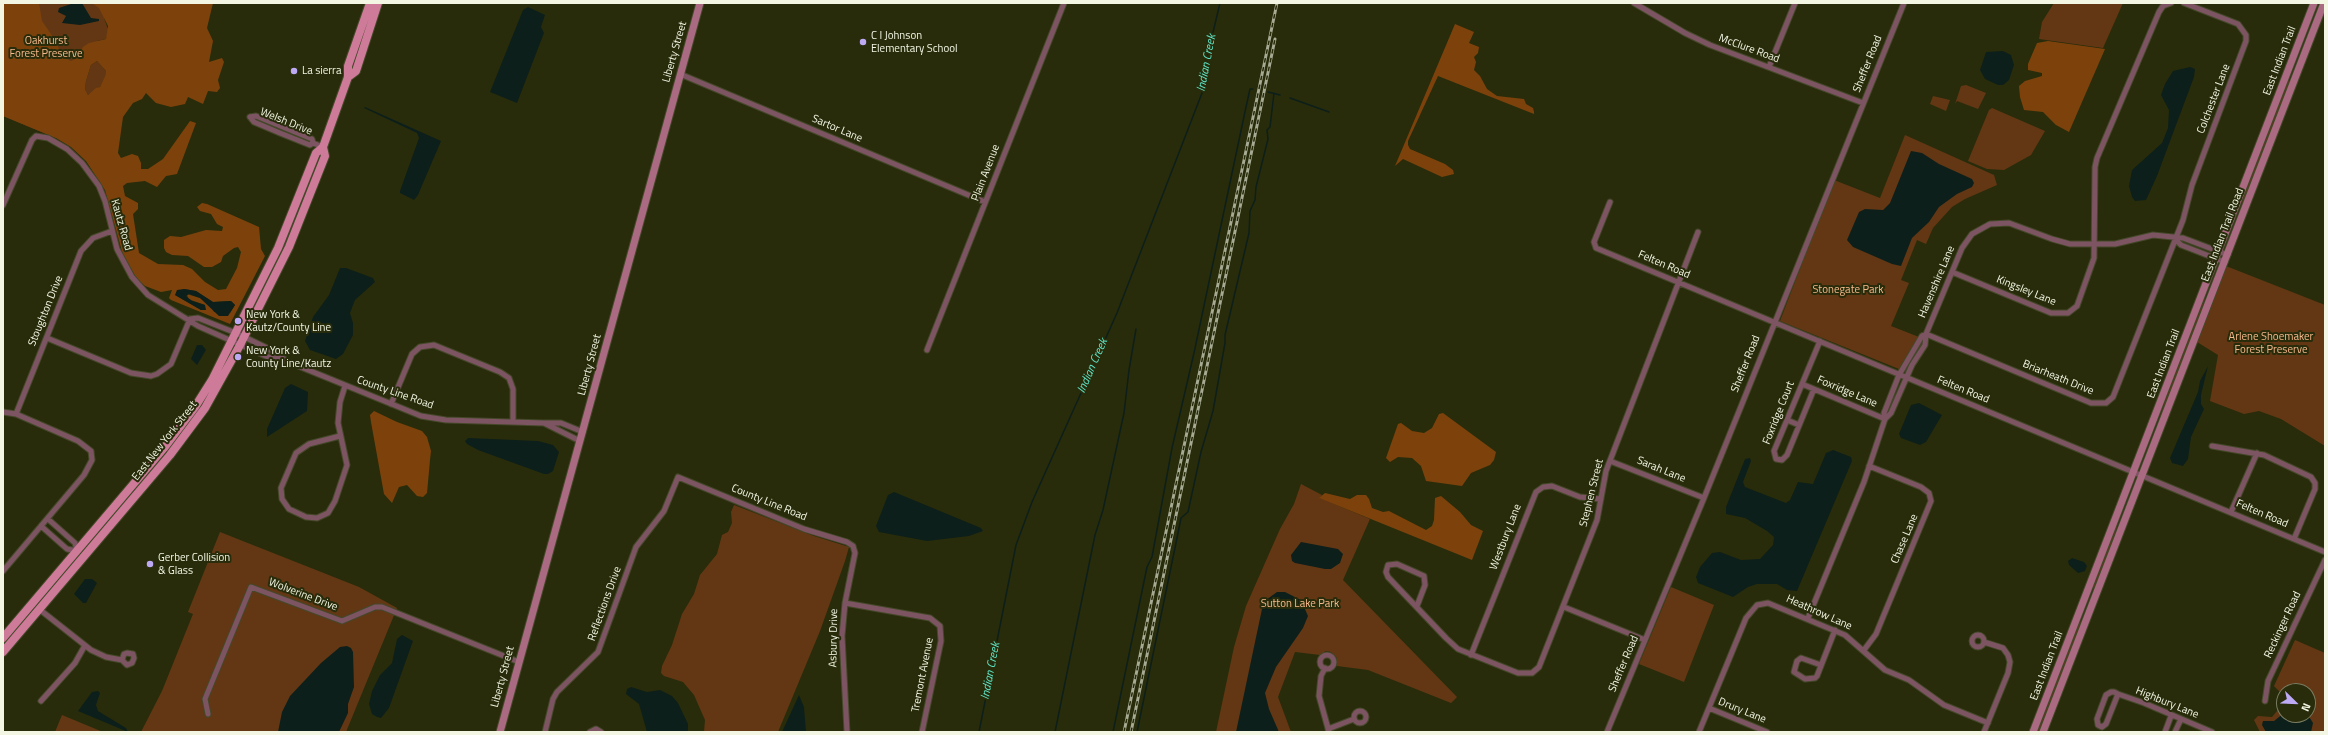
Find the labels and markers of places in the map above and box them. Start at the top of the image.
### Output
place label: C I Johnson Elementary School [871,29,958,55]
marker: C I Johnson Elementary School [858,37,868,47]
place label: La sierra [302,64,341,78]
marker: La sierra [289,66,299,76]
place label: New York & Kautz/County Line [246,308,331,334]
marker: New York & Kautz/County Line [233,316,243,326]
place label: New York & County Line/Kautz [246,344,331,370]
marker: New York & County Line/Kautz [233,352,243,362]
place label: Gerber Collision & Glass [158,551,230,577]
marker: Gerber Collision & Glass [145,559,155,569]

